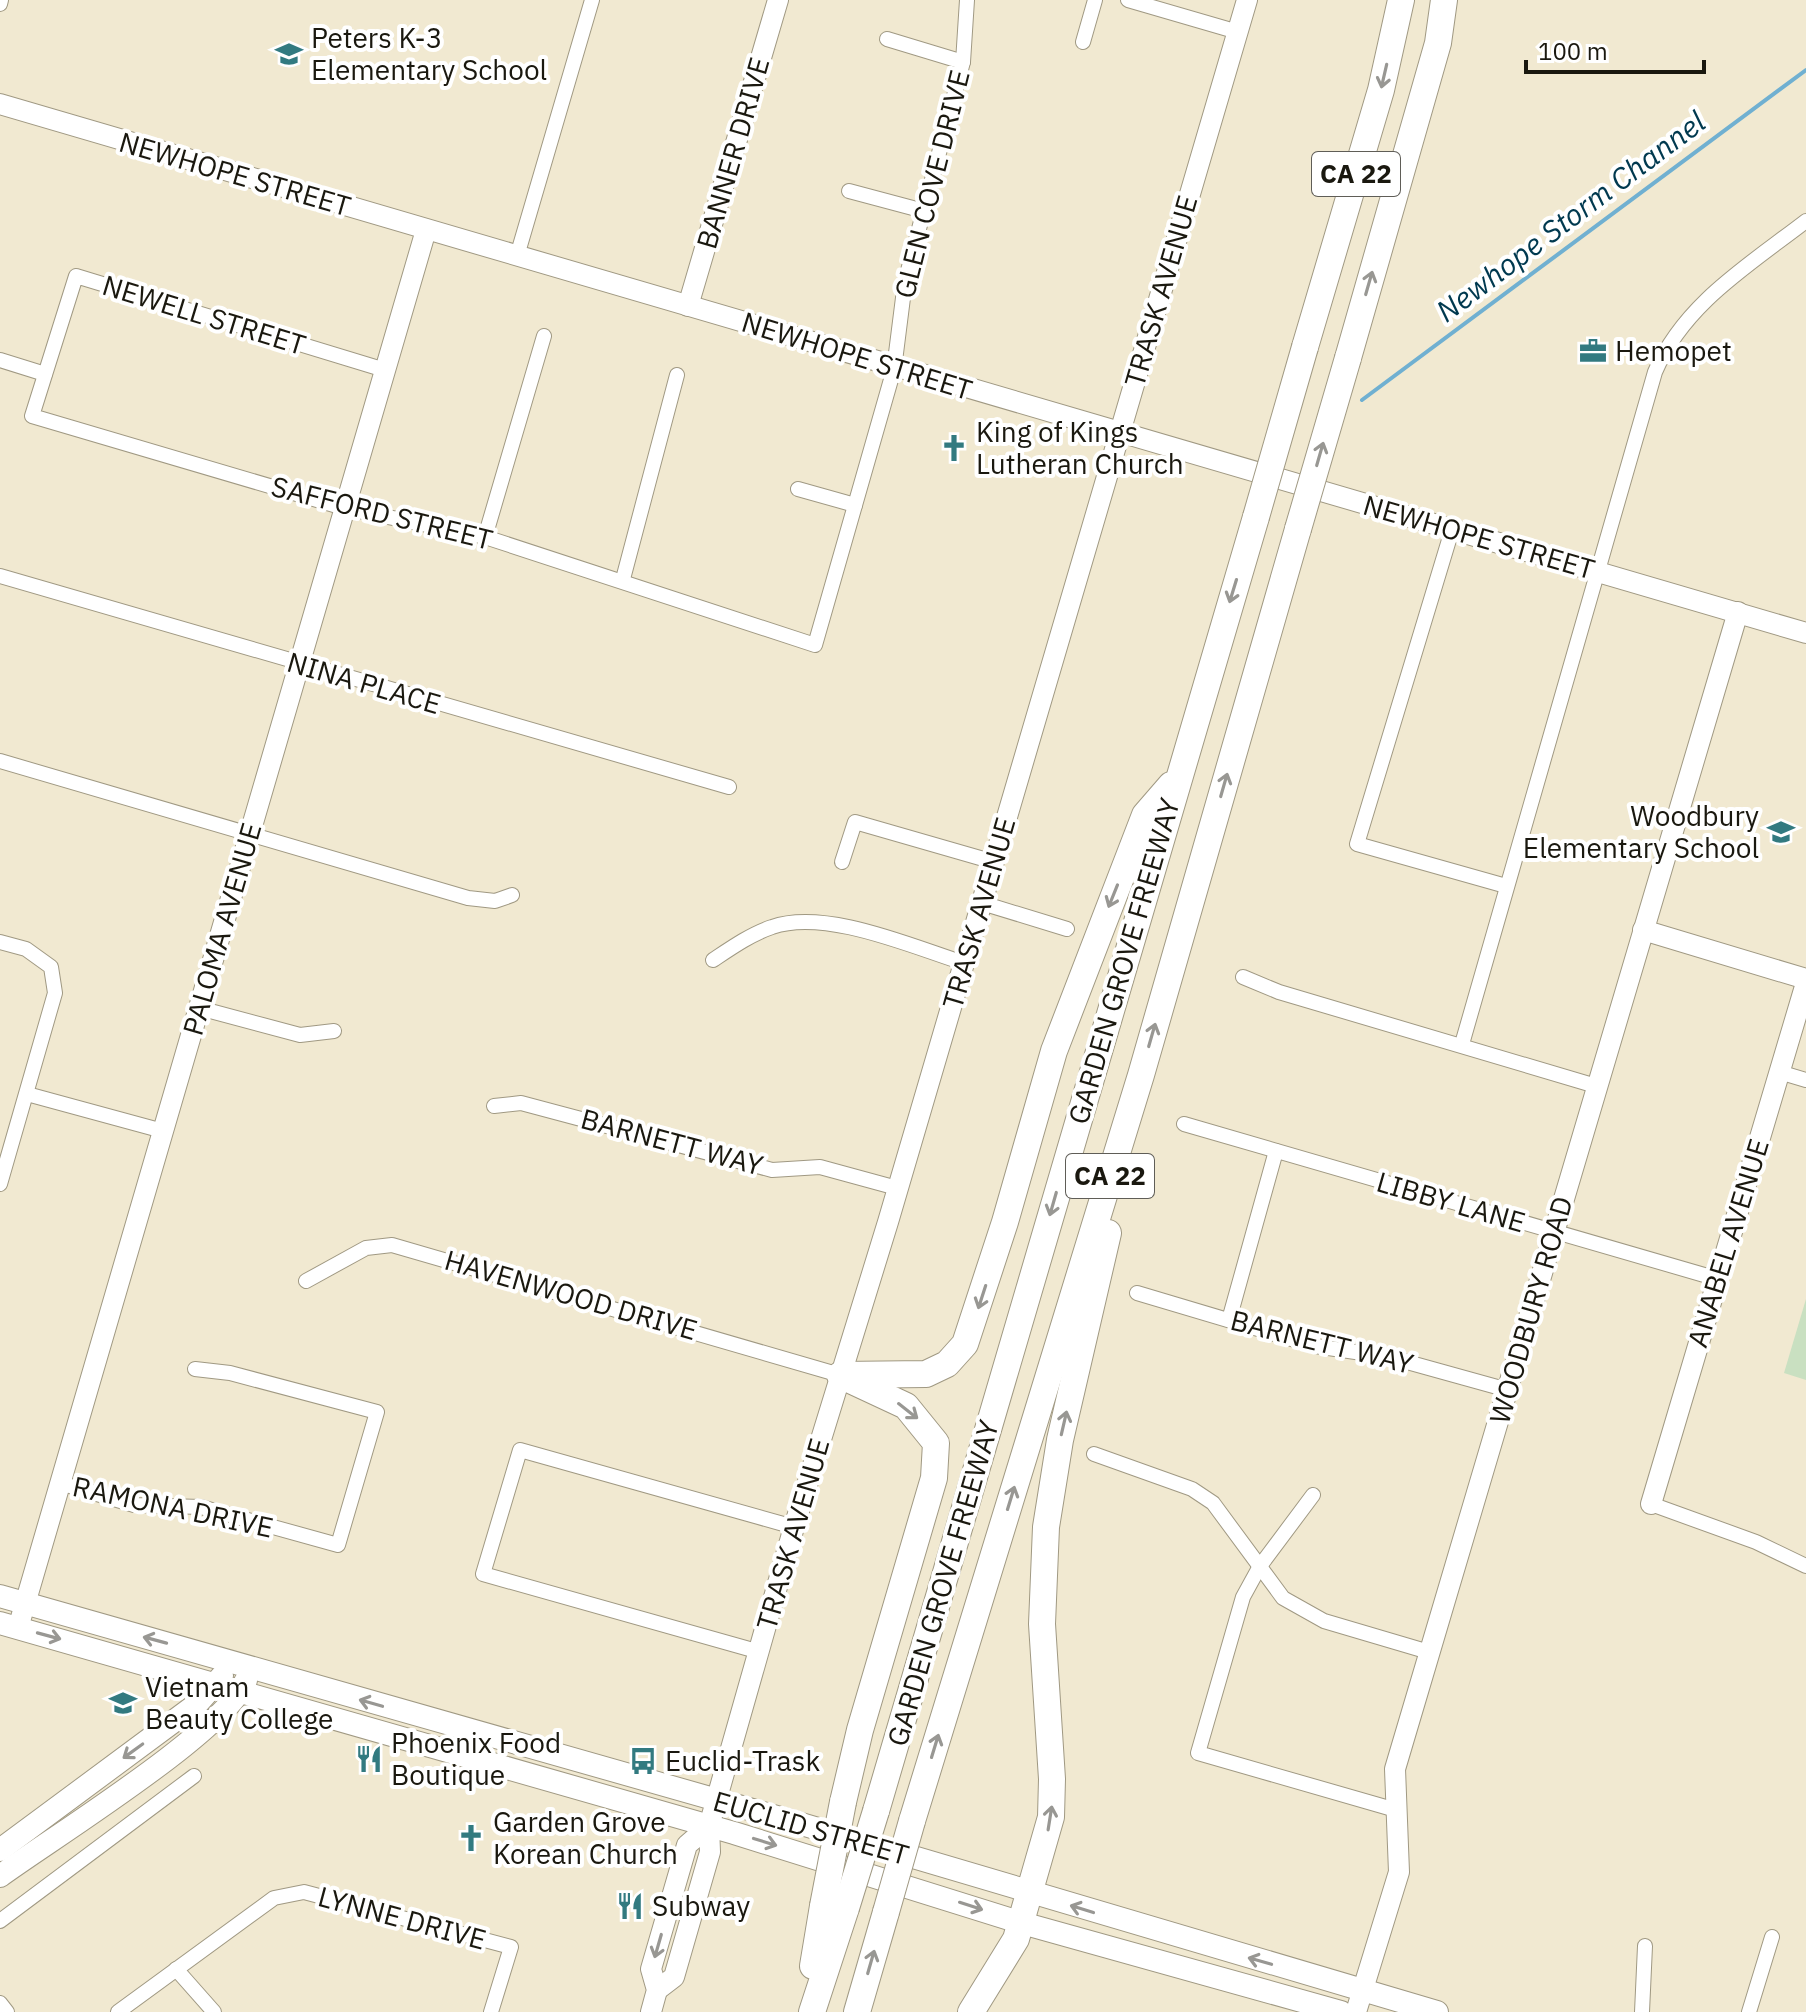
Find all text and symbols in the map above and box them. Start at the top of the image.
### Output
place label: Peters K-3 Elementary School [311,19,547,88]
scale bar [1526,24,1704,74]
text: 100 m [1538,35,1608,67]
school or university icon: Peters K-3 Elementary School [274,39,304,69]
street label: BANNER DRIVE [687,53,778,253]
one-way arrow [1376,63,1391,89]
street label: GLEN COVE DRIVE [885,66,978,302]
water label: Newhope Storm Channel [1428,102,1713,330]
street label: NEWHOPE STREET [115,123,355,224]
road number: CA 22 [1312,152,1400,196]
street label: TRASK AVENUE [1115,191,1206,391]
street label: NEWELL STREET [98,266,310,363]
one-way arrow [1363,271,1377,296]
street label: NEWHOPE STREET [737,303,977,408]
place label: Hemopet [1615,332,1732,369]
office icon: Hemopet [1578,336,1608,366]
place label: King of Kings Lutheran Church [976,413,1184,482]
church icon: King of Kings Lutheran Church [939,433,969,463]
one-way arrow [1313,442,1328,468]
street label: SAFFORD STREET [268,467,497,558]
street label: NEWHOPE STREET [1359,486,1599,587]
one-way arrow [1225,578,1240,604]
street label: NINA PLACE [283,643,445,722]
one-way arrow [1218,772,1233,798]
street label: GARDEN GROVE FREEWAY [1059,793,1188,1128]
place label: Woodbury Elementary School [1523,797,1759,866]
street label: TRASK AVENUE [933,813,1024,1013]
school or university icon: Woodbury Elementary School [1766,817,1796,847]
street label: PALOMA AVENUE [174,818,270,1039]
one-way arrow [1105,883,1119,908]
one-way arrow [1145,1022,1160,1048]
street label: BARNETT WAY [577,1099,768,1184]
street label: ANABEL AVENUE [1678,1134,1777,1352]
road number: CA 22 [1066,1154,1154,1198]
street label: LIBBY LANE [1373,1163,1530,1240]
one-way arrow [1045,1191,1059,1216]
street label: WOODBURY ROAD [1480,1192,1581,1428]
street label: HAVENWOOD DRIVE [441,1241,702,1348]
one-way arrow [974,1284,988,1309]
street label: BARNETT WAY [1227,1301,1418,1382]
one-way arrow [897,1402,918,1419]
one-way arrow [1057,1411,1072,1437]
street label: GARDEN GROVE FREEWAY [878,1415,1007,1750]
street label: TRASK AVENUE [747,1434,838,1634]
street label: RAMONA DRIVE [69,1467,277,1546]
one-way arrow [1004,1485,1019,1511]
one-way arrow [36,1630,62,1645]
one-way arrow [142,1632,168,1647]
place label: Vietnam Beauty College [145,1668,333,1737]
school or university icon: Vietnam Beauty College [108,1688,138,1718]
one-way arrow [359,1695,385,1710]
place label: Phoenix Food Boutique [391,1724,561,1793]
one-way arrow [928,1734,943,1760]
one-way arrow [123,1742,144,1759]
place label: Euclid-Trask [665,1742,820,1779]
restaurant icon: Phoenix Food Boutique [354,1744,384,1774]
bus stop icon: Euclid-Trask [628,1746,658,1776]
street label: EUCLID STREET [709,1782,913,1873]
place label: Garden Grove Korean Church [493,1803,678,1872]
one-way arrow [1043,1806,1058,1831]
church icon: Garden Grove Korean Church [456,1823,486,1853]
one-way arrow [752,1836,777,1850]
street label: LYNNE DRIVE [314,1877,490,1958]
place label: Subway [652,1887,750,1924]
restaurant icon: Subway [615,1891,645,1921]
one-way arrow [959,1899,984,1914]
one-way arrow [1070,1901,1096,1916]
one-way arrow [650,1932,665,1958]
one-way arrow [864,1949,879,1975]
one-way arrow [1248,1953,1274,1968]

